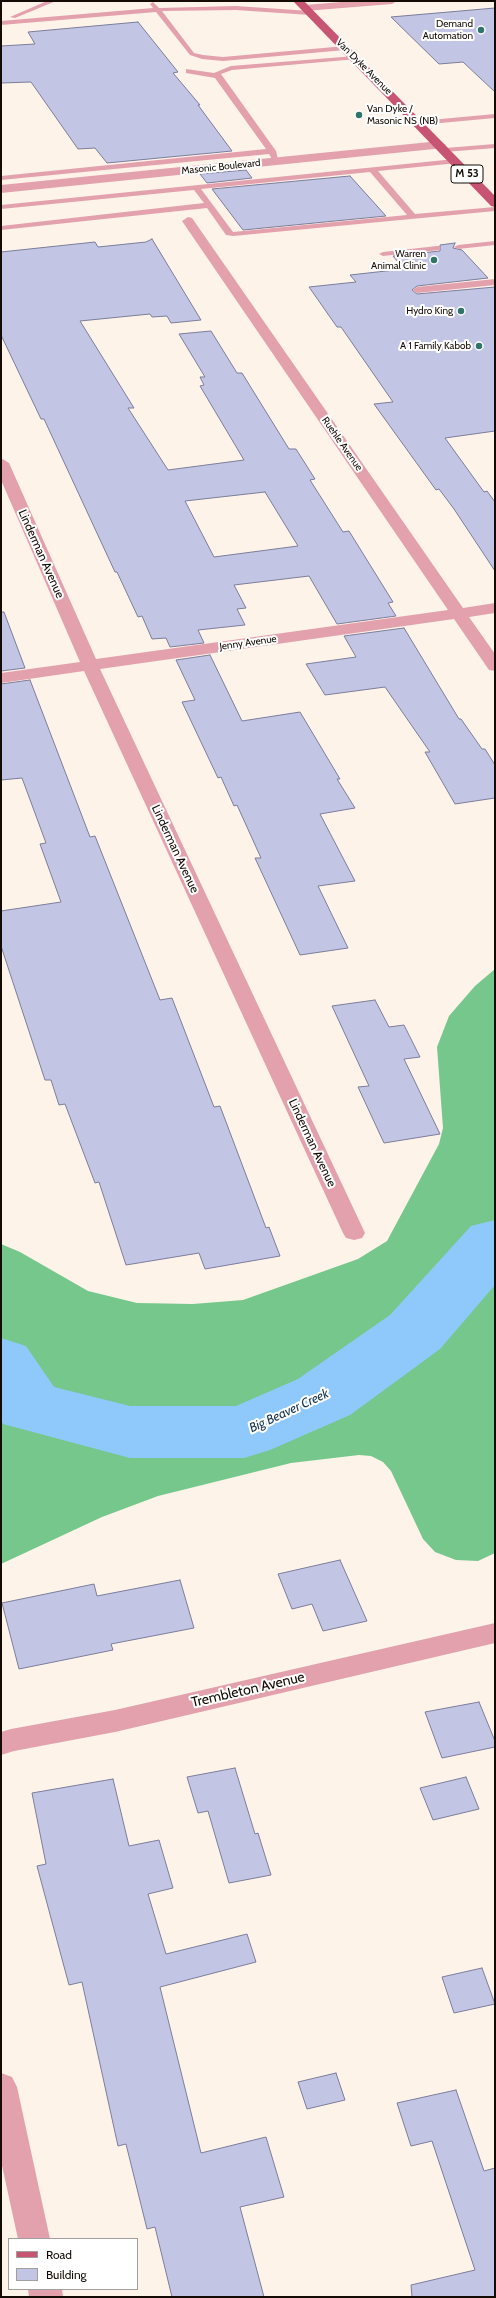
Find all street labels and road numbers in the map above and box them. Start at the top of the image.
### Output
street label: Van Dyke Avenue [334,37,394,97]
street label: Masonic Boulevard [181,157,261,177]
road number: M 53 [451,165,483,183]
street label: Ruehle Avenue [319,415,365,473]
street label: Linderman Avenue [15,507,67,601]
street label: Jenny Avenue [219,633,277,653]
street label: Linderman Avenue [148,803,202,895]
street label: Linderman Avenue [285,1097,339,1189]
street label: Trembleton Avenue [190,1669,306,1711]

